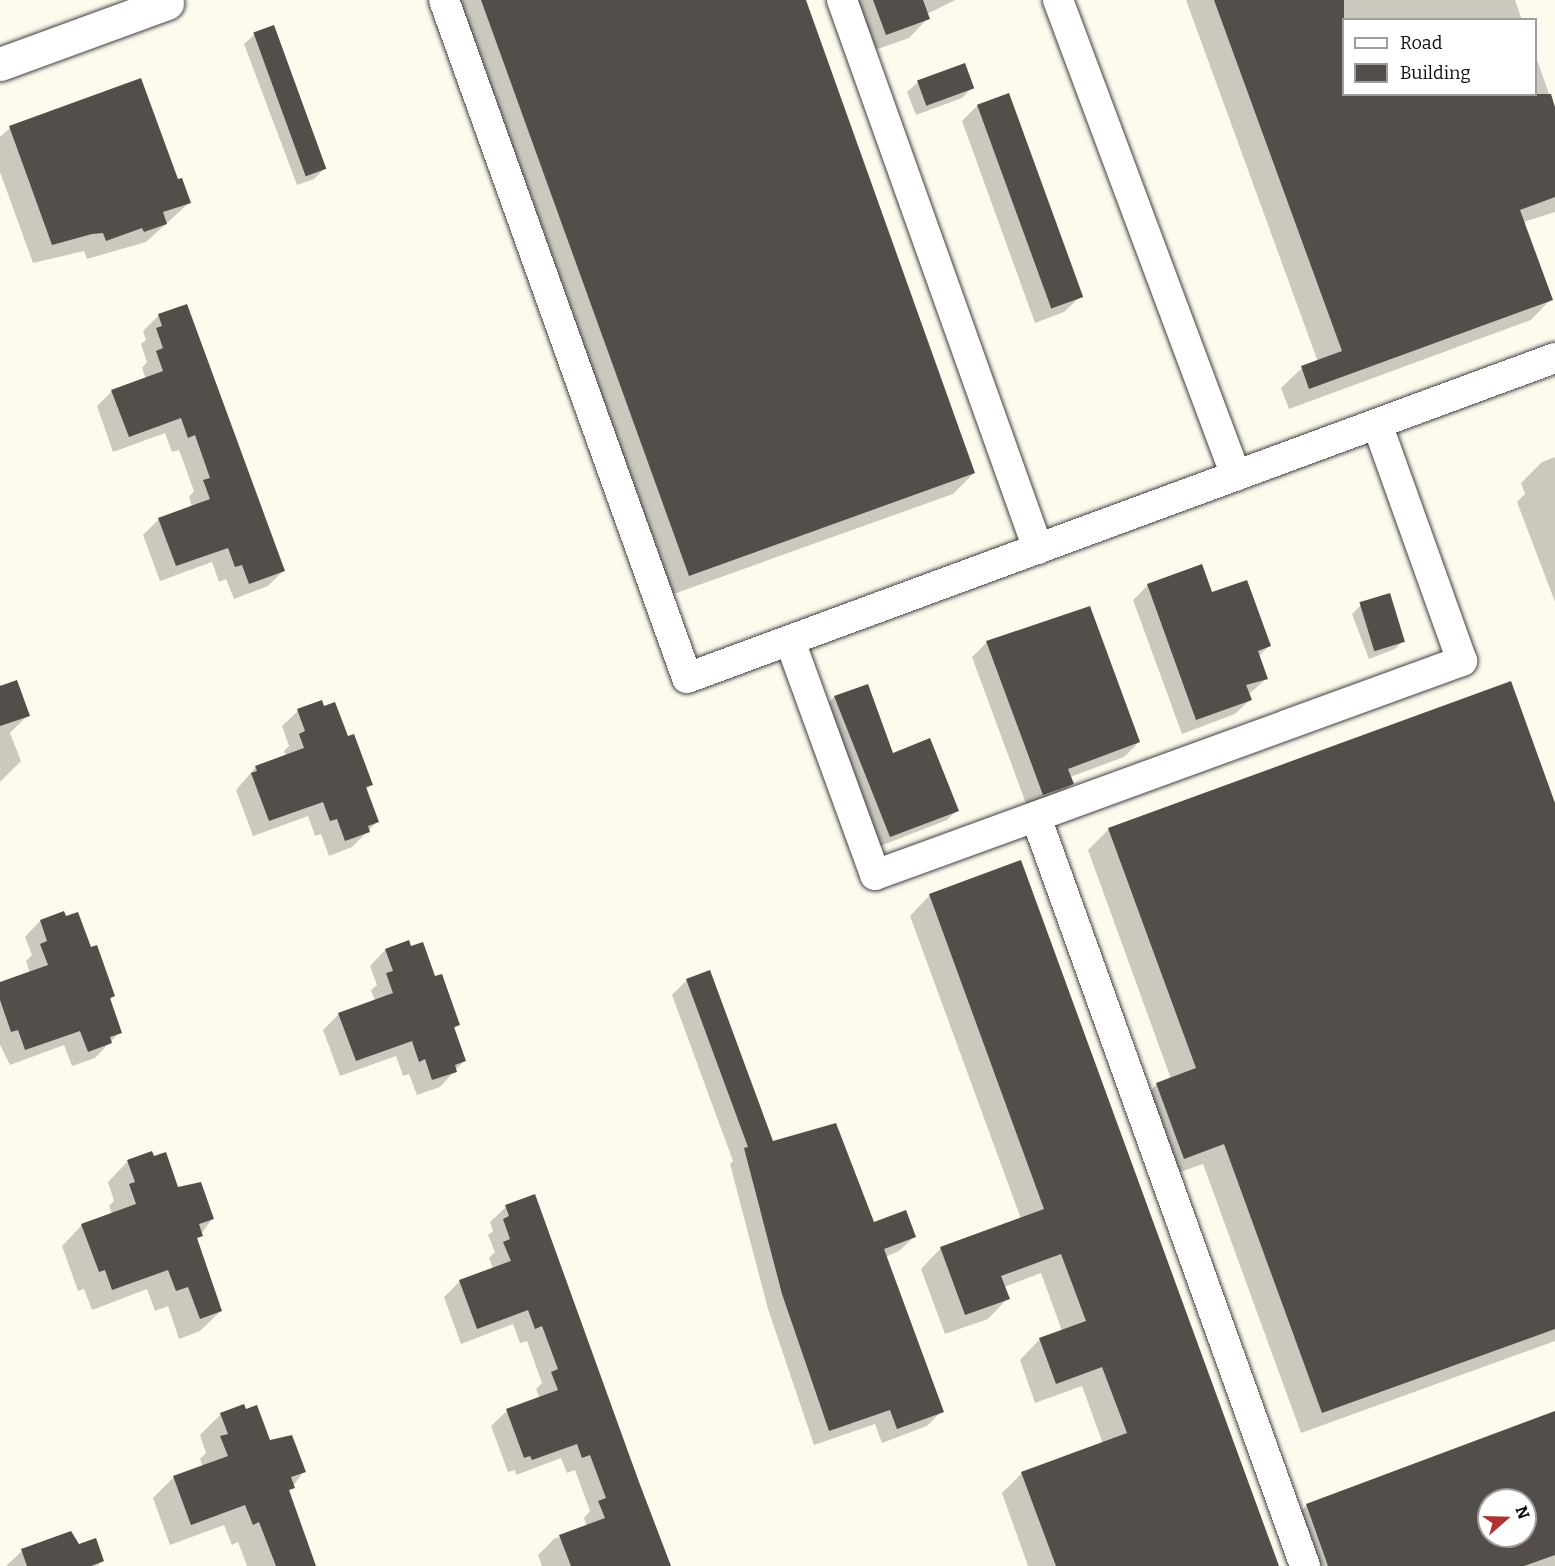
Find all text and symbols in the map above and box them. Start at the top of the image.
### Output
legend [1342,18,1537,96]
text: Road [1400,32,1442,54]
text: Building [1400,62,1471,84]
north arrow [1477,1488,1537,1548]
text: N [1511,1503,1534,1521]

